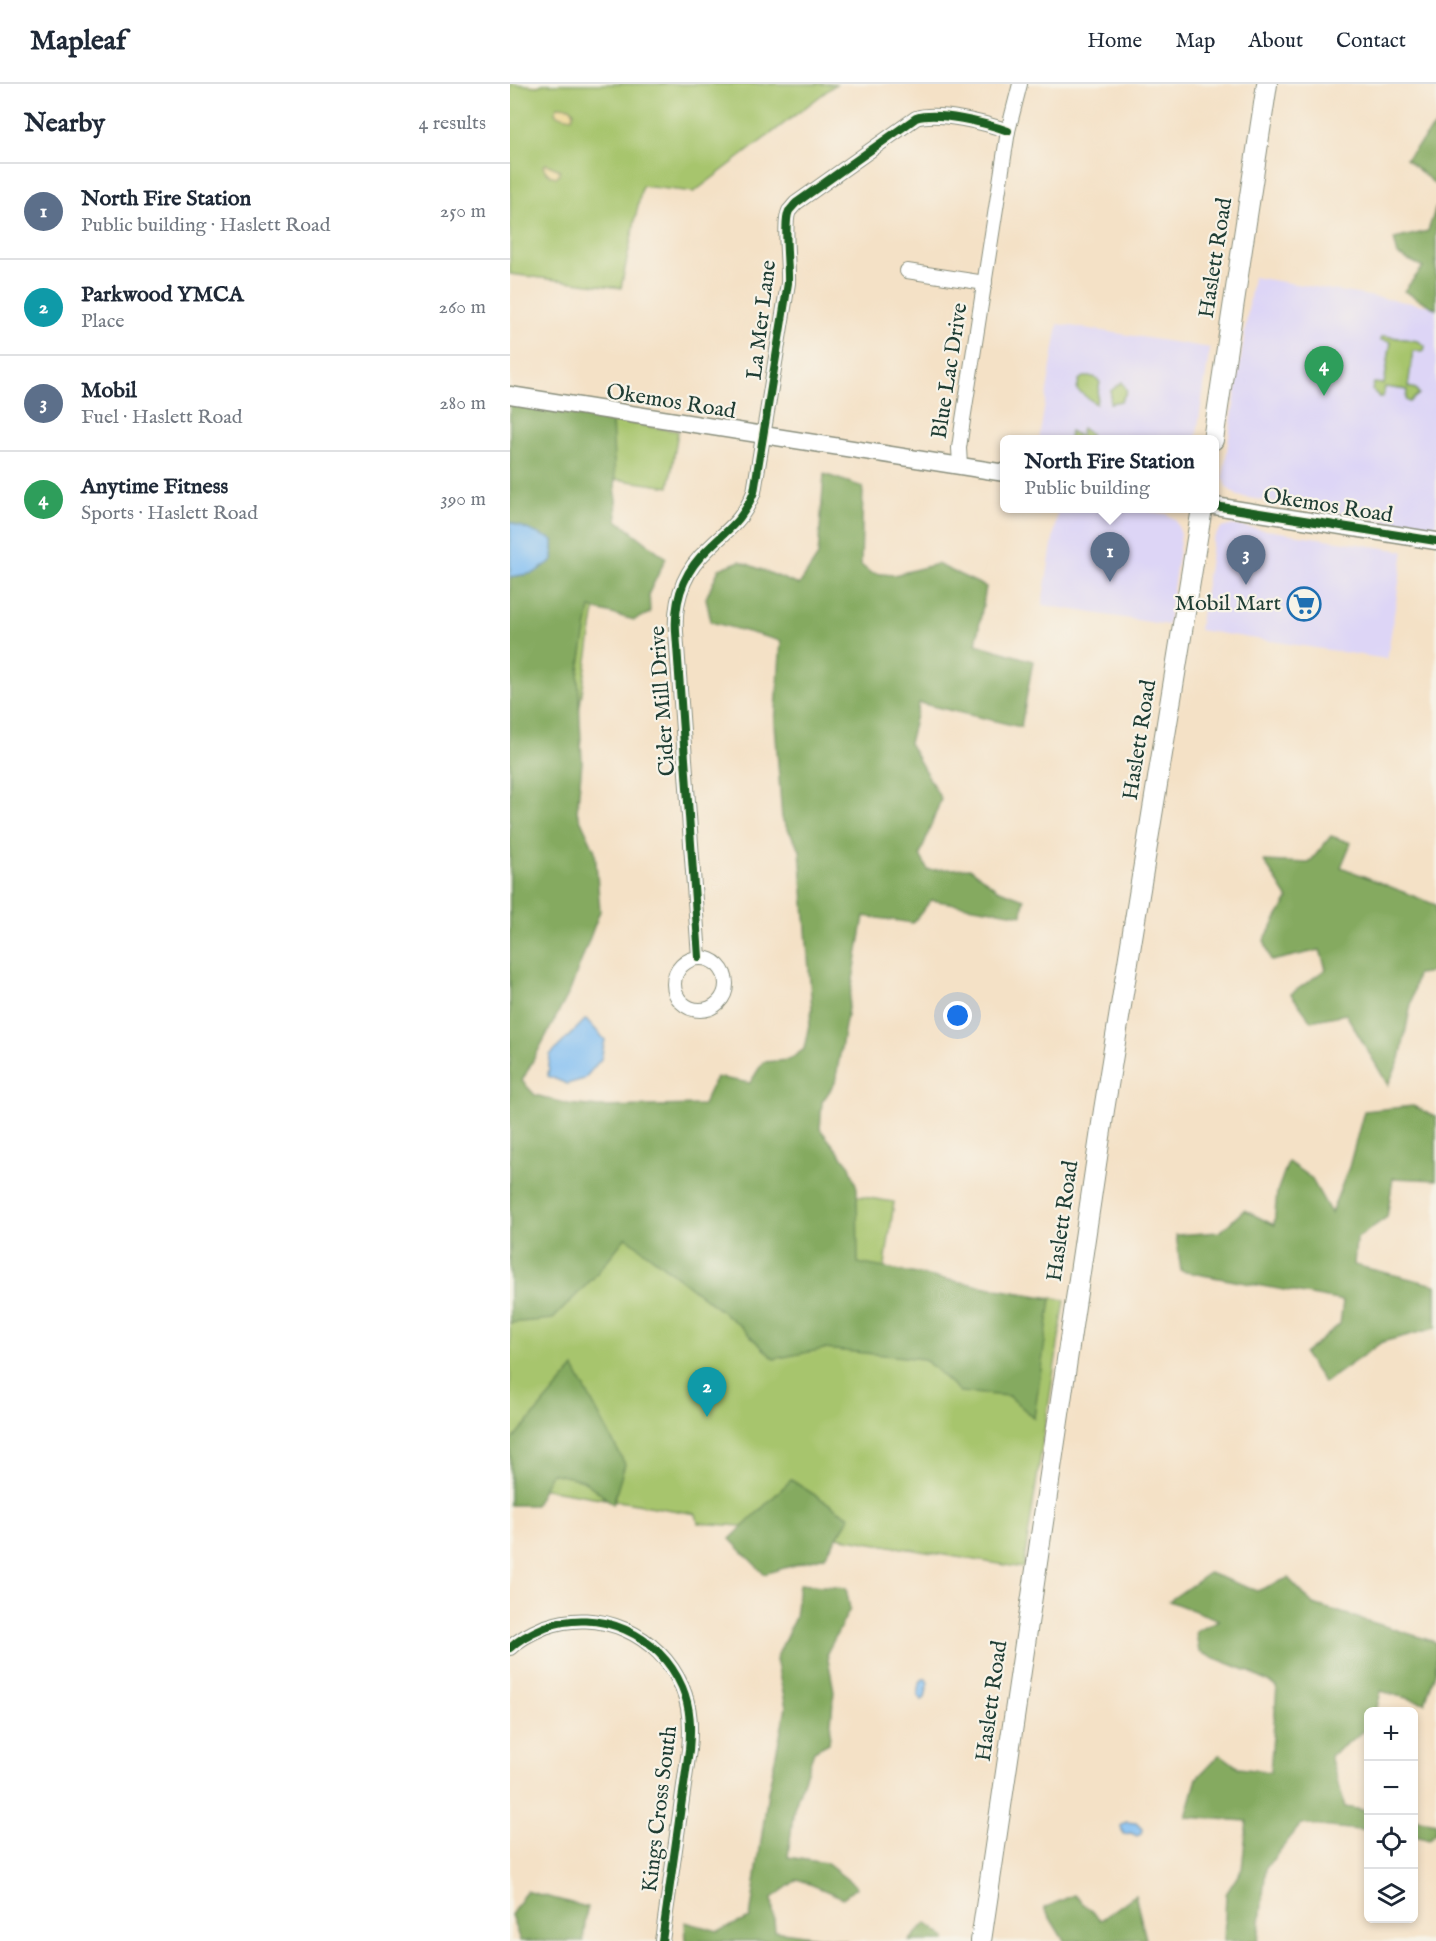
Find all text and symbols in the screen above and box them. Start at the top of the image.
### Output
text: Mapleaf [30,24,126,59]
text: Home [1087,28,1142,55]
text: Map [1175,28,1215,55]
text: About [1248,28,1303,55]
text: Contact [1336,28,1406,55]
text: Nearby [24,107,105,140]
text: 4 results [419,111,486,136]
text: North Fire Station [81,185,251,213]
street label: Haslett Road [1193,195,1239,320]
text: 1 [40,199,47,224]
text: 250 m [440,199,486,224]
text: Public building · Haslett Road [81,213,330,238]
street label: La Mer Lane [741,259,783,381]
text: Parkwood YMCA [81,281,244,309]
text: 2 [39,295,48,320]
text: 260 m [439,295,486,320]
street label: Blue Lac Drive [925,301,975,441]
text: Place [81,309,124,334]
pin: 4 [1304,346,1344,396]
text: Mobil [81,377,137,405]
street label: Okemos Road [604,378,738,426]
text: 3 [40,391,47,416]
text: 280 m [439,391,486,416]
text: Fuel · Haslett Road [81,405,242,430]
popup [1000,435,1219,513]
text: North Fire Station [1024,448,1195,476]
text: Anytime Fitness [81,473,228,501]
text: Public building [1024,476,1150,501]
street label: Okemos Road [1261,482,1395,530]
text: 4 [39,487,48,512]
text: 390 m [440,487,486,512]
text: Sports · Haslett Road [81,501,258,526]
pin: 1 [1090,532,1130,582]
pin: 3 [1226,536,1266,585]
supermarket icon: Mobil Mart [1286,586,1322,622]
place label: Mobil Mart [1174,590,1281,618]
street label: Cider Mill Drive [644,625,682,777]
street label: Haslett Road [1117,677,1163,802]
your location [943,1001,972,1030]
street label: Haslett Road [1041,1158,1085,1283]
pin: 2 [688,1368,726,1417]
street label: Haslett Road [970,1638,1014,1763]
map controls [1364,1707,1418,1923]
button: + [1364,1707,1418,1761]
street label: Kings Cross South [636,1724,684,1894]
button: − [1364,1761,1418,1815]
button: locate [1364,1815,1418,1869]
button: layers [1364,1869,1418,1923]

